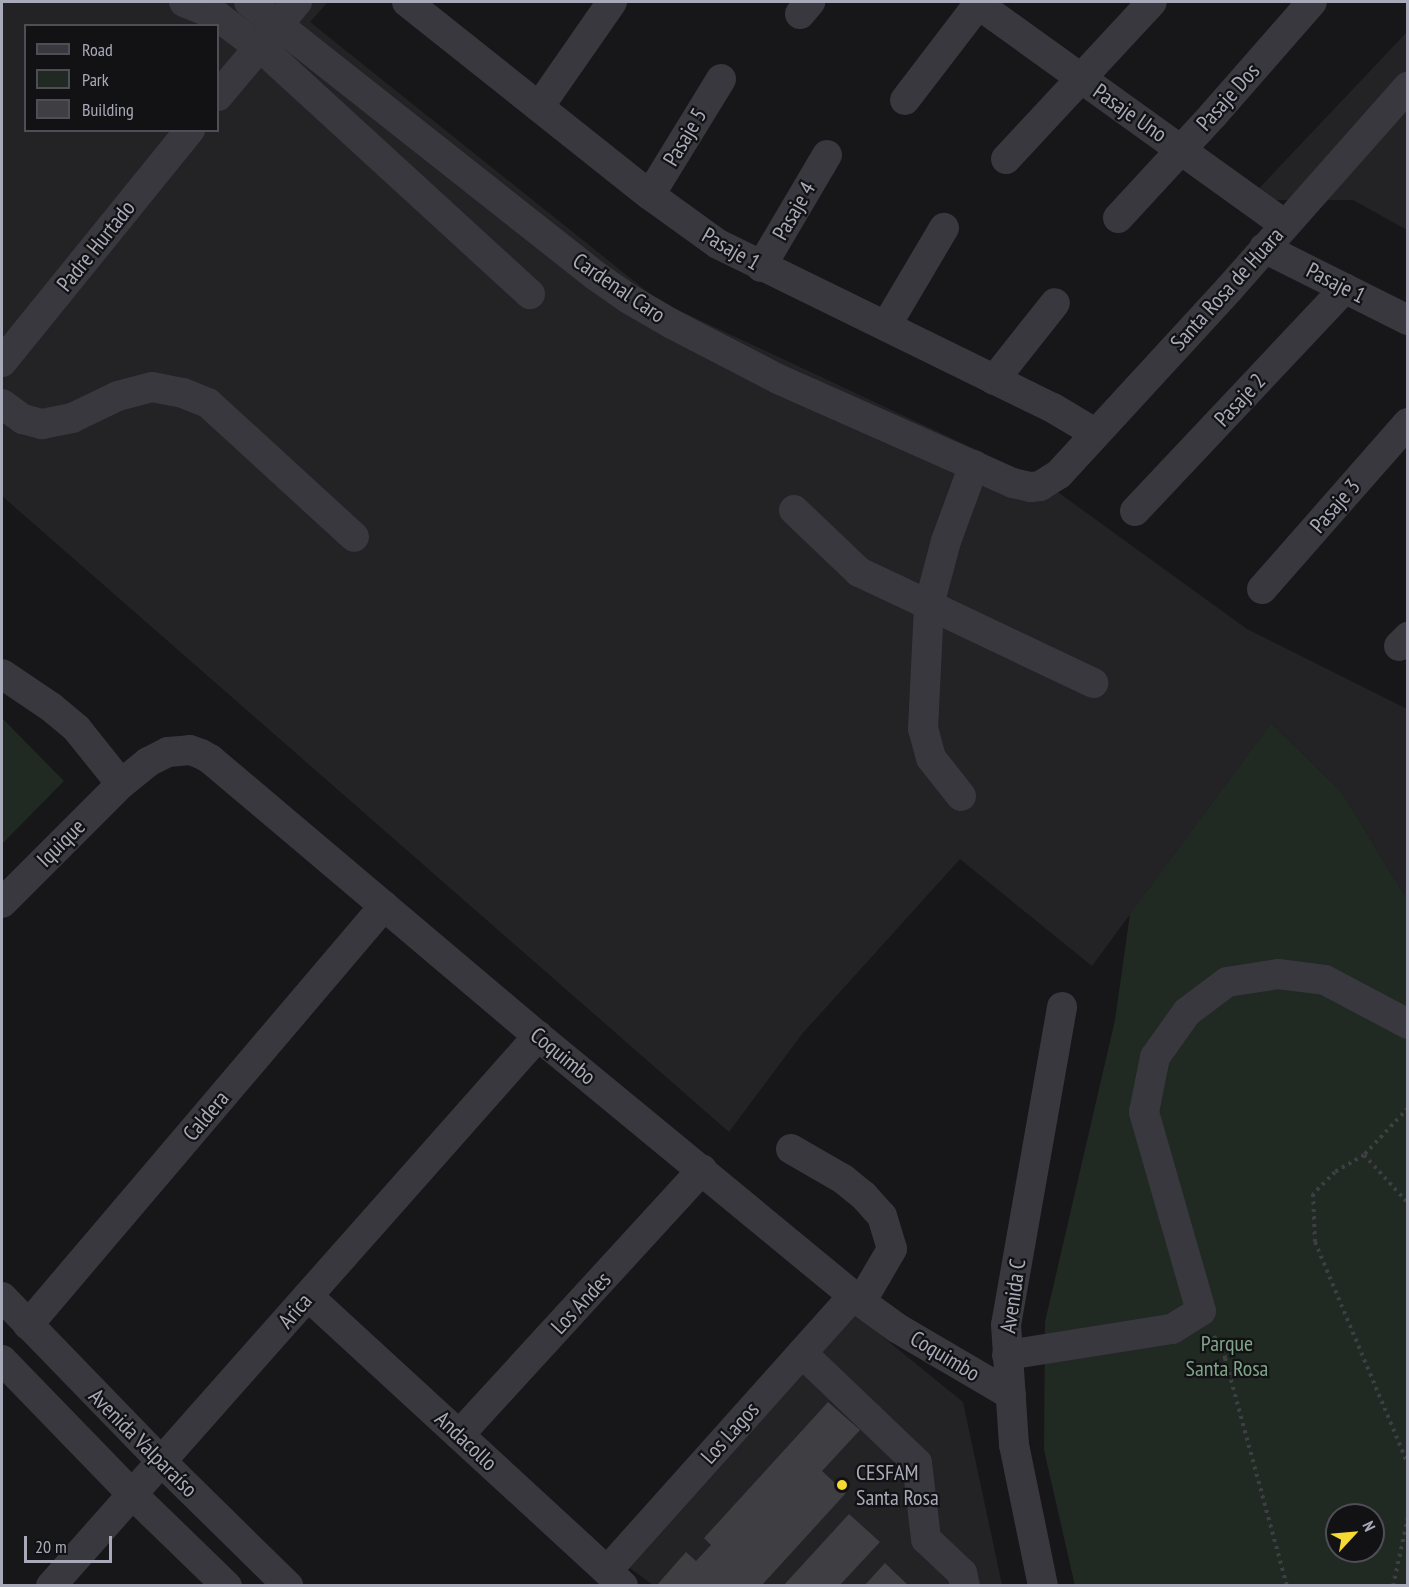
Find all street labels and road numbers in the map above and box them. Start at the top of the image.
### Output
street label: Pasaje Dos [1191,58,1265,136]
street label: Pasaje Uno [1088,78,1172,148]
street label: Pasaje 5 [658,103,712,171]
street label: Pasaje 4 [767,177,821,245]
street label: Padre Hurtado [51,195,141,297]
street label: Pasaje 1 [697,222,765,276]
street label: Santa Rosa de Huara [1165,222,1289,356]
street label: Cardenal Caro [568,248,670,328]
street label: Pasaje 1 [1302,257,1370,309]
street label: Pasaje 2 [1209,368,1271,432]
street label: Pasaje 3 [1304,474,1366,538]
street label: Iquique [31,813,91,873]
street label: Coquimbo [525,1022,601,1090]
street label: Caldera [178,1086,234,1146]
street label: Avenida C [995,1257,1031,1335]
street label: Los Andes [545,1266,617,1340]
street label: Arica [273,1288,317,1334]
street label: Coquimbo [906,1325,984,1387]
street label: Avenida Valparaíso [83,1383,203,1503]
street label: Los Lagos [695,1397,765,1469]
street label: Andacollo [430,1406,502,1476]

